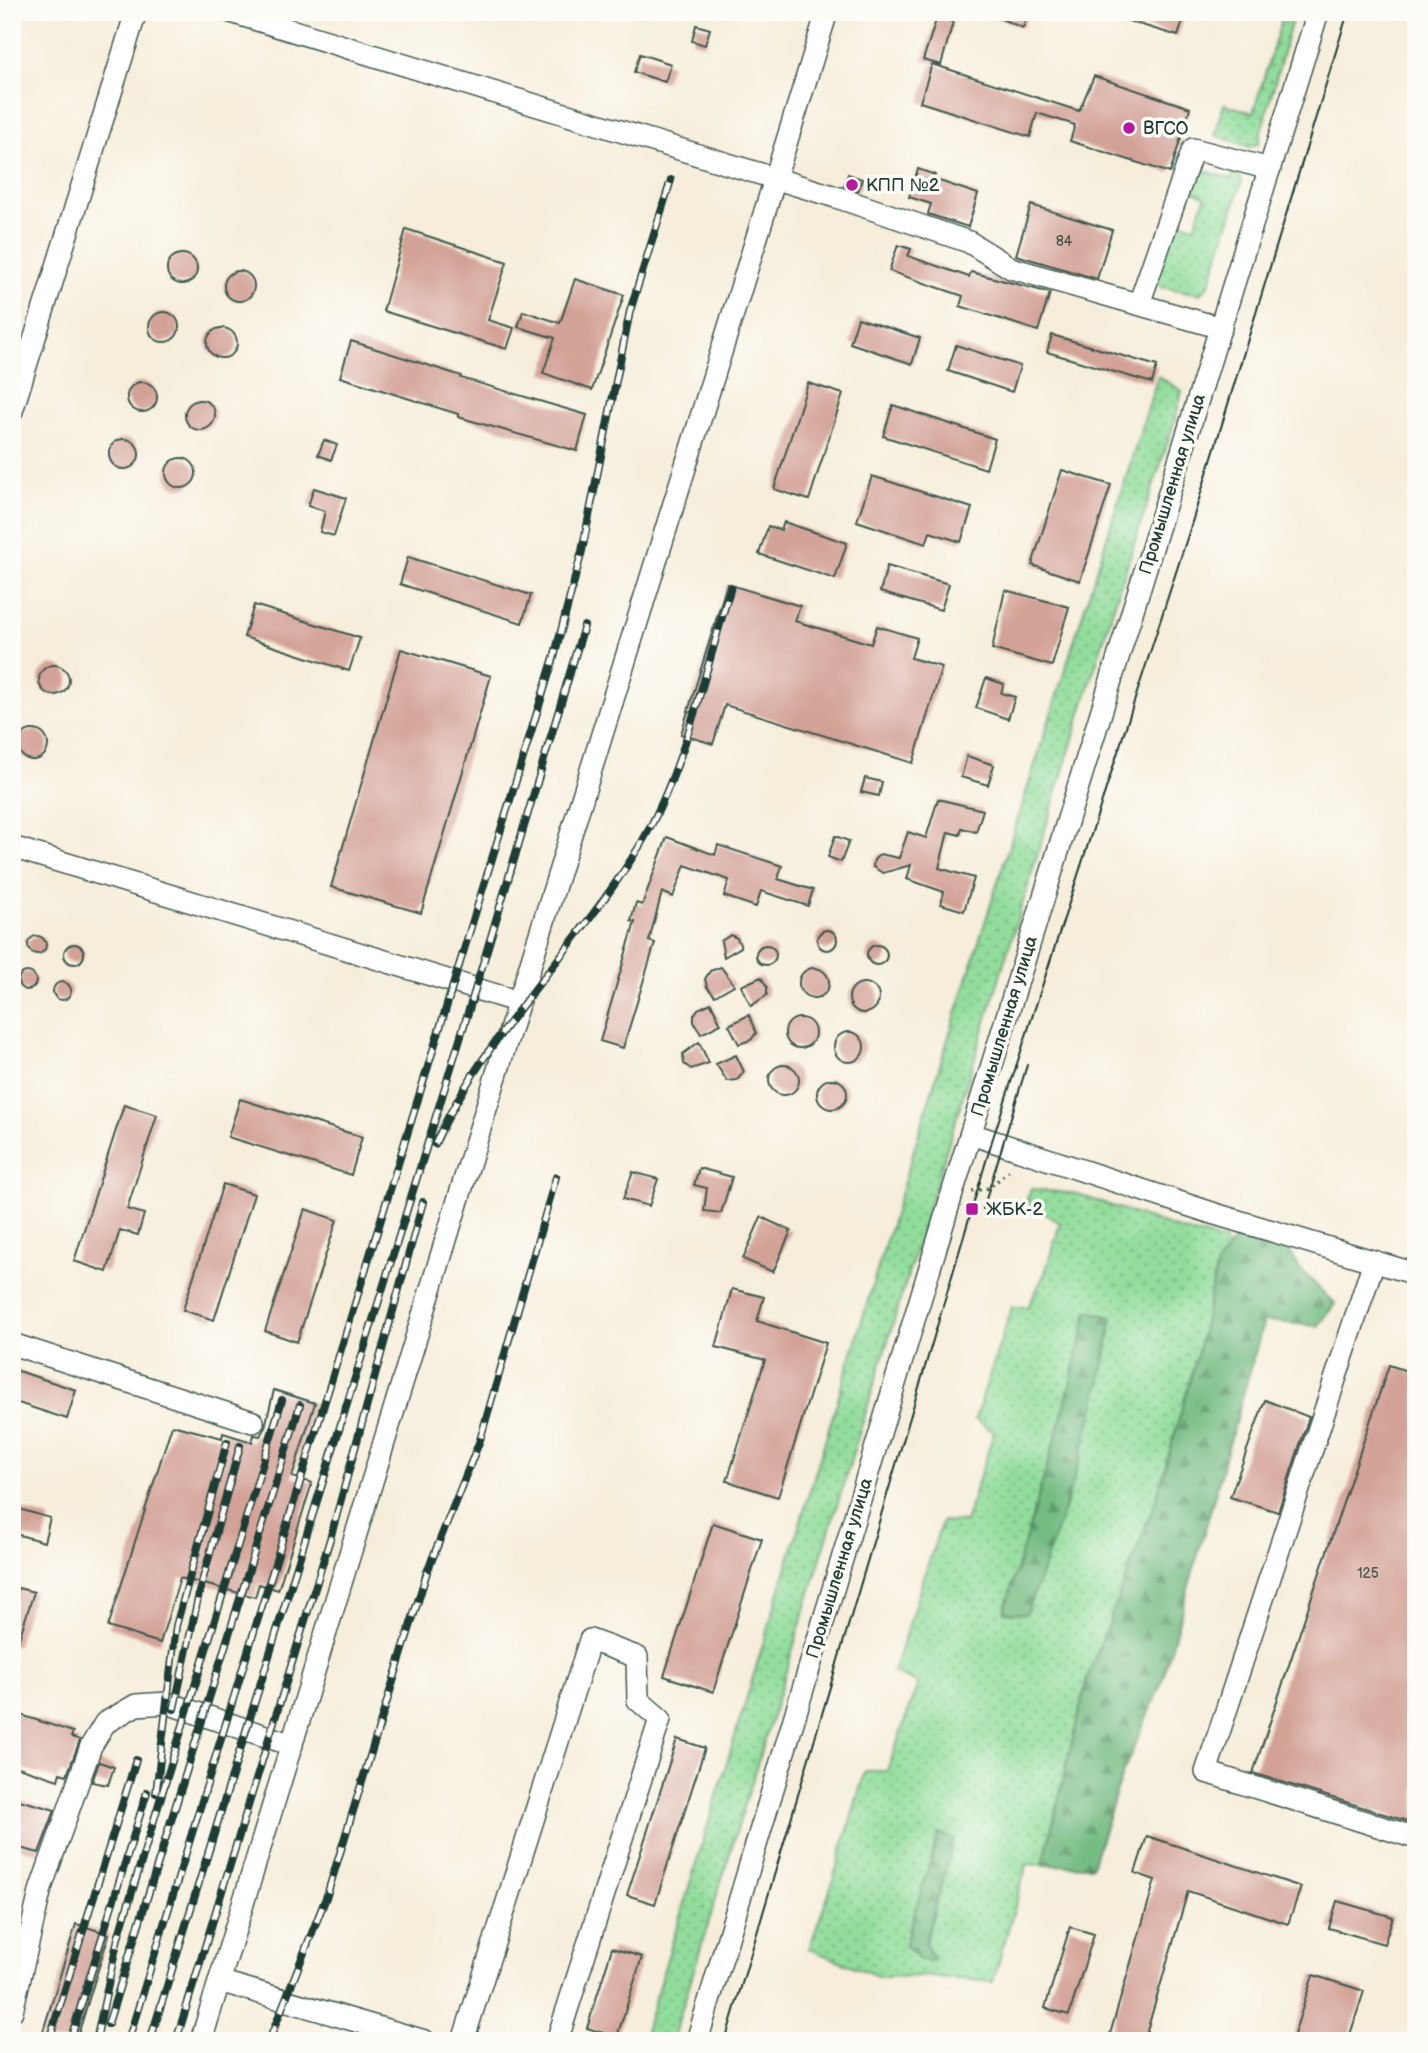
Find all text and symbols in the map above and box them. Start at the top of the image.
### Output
place label: ВГСО [1143,118,1189,139]
marker: ВГСО [1121,120,1137,136]
place label: КПП №2 [866,175,940,196]
marker: КПП №2 [844,177,860,193]
house number: 84 [1056,233,1073,250]
street label: Промышленная улица [1135,391,1210,577]
street label: Промышленная улица [967,933,1042,1119]
place label: ЖБК-2 [986,1199,1043,1220]
marker: ЖБК-2 [964,1201,980,1217]
street label: Промышленная улица [802,1475,877,1661]
house number: 125 [1357,1565,1379,1582]

